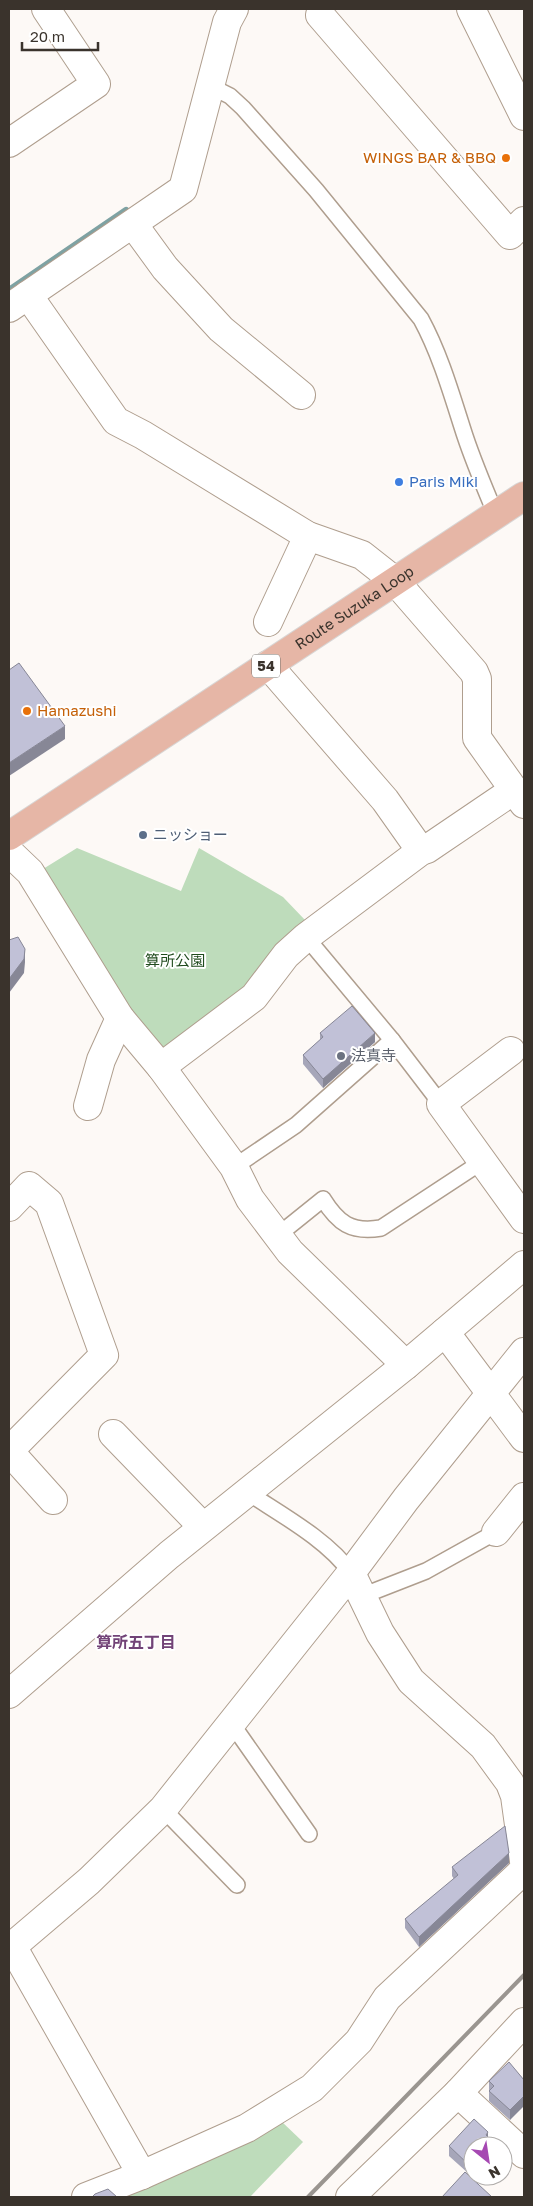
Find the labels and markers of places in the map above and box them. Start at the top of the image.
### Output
place label: WINGS BAR & BBQ [363,148,496,166]
marker: WINGS BAR & BBQ [500,152,512,164]
place label: Paris Miki [409,472,478,490]
marker: Paris Miki [393,476,405,488]
place label: Hamazushi [37,701,117,719]
marker: Hamazushi [21,705,33,717]
place label: ニッショー [153,825,228,843]
marker: ニッショー [137,829,149,841]
place label: 法真寺 [351,1046,396,1064]
marker: 法真寺 [335,1050,347,1062]

